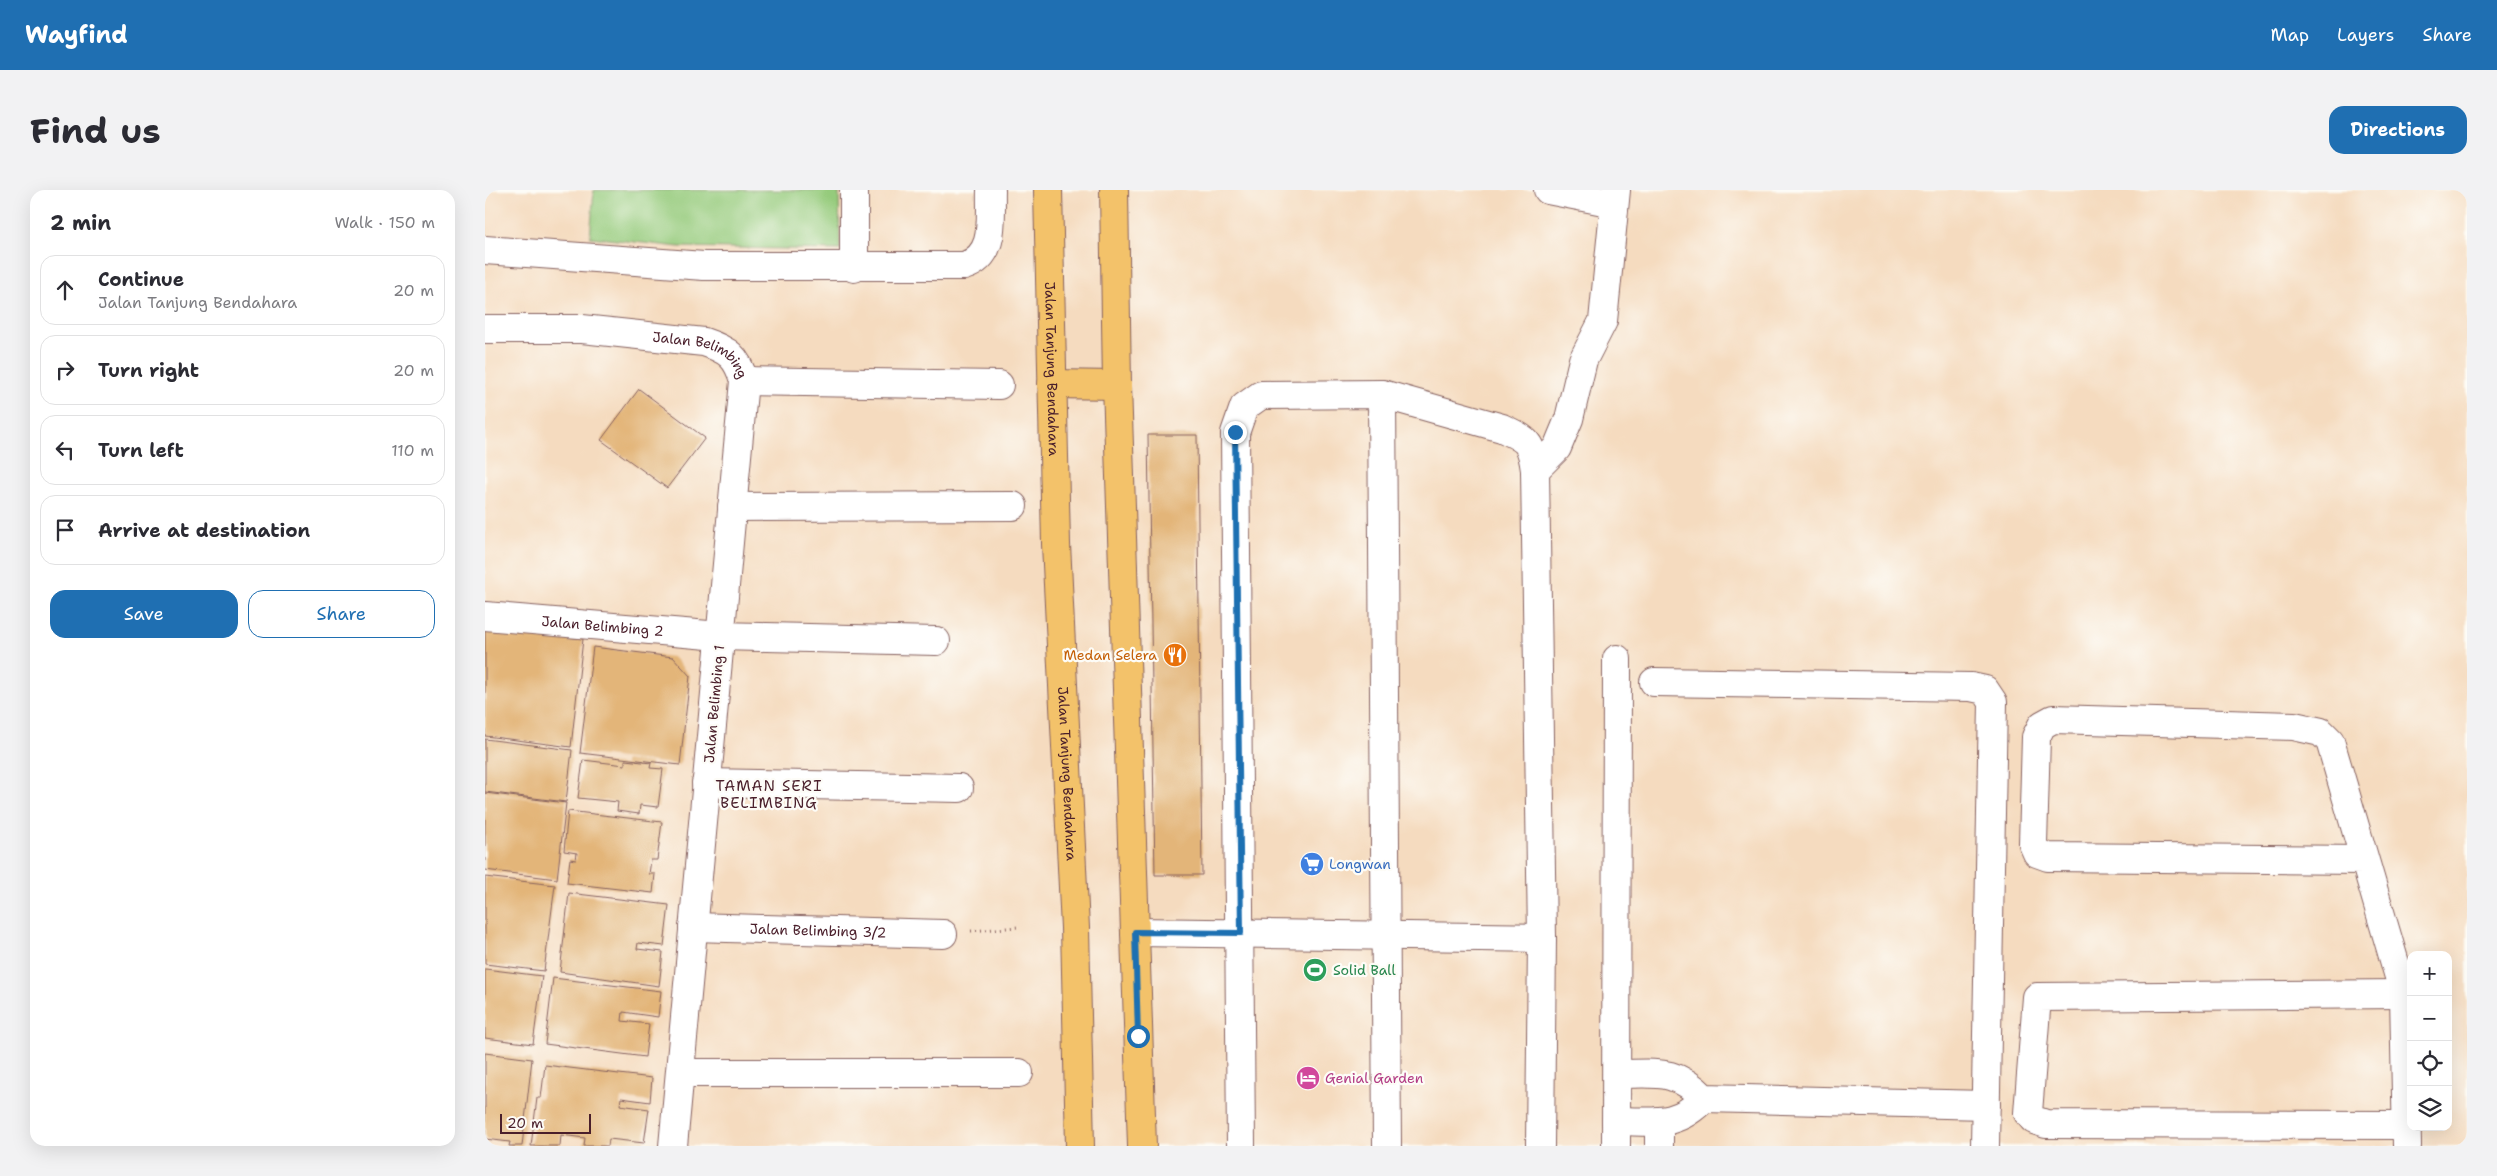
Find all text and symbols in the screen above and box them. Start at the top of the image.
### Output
text: Wayfind [25,19,128,51]
text: Map [2271,23,2309,47]
text: Layers [2337,23,2394,47]
text: Share [2422,23,2472,47]
button: Directions [2329,106,2467,154]
text: Find us [30,107,161,154]
text: 2 min [50,209,111,237]
text: Walk · 150 m [334,212,435,233]
text: Continue [98,267,184,292]
icon: ahead [51,276,79,304]
text: 20 m [393,280,434,301]
street label: Jalan Tanjung Bendahara [1041,282,1063,457]
text: Jalan Tanjung Bendahara [98,292,297,313]
street label: Jalan Belimbing [652,328,752,381]
icon: right [51,356,79,384]
text: Turn right [98,358,199,383]
text: 20 m [393,360,434,381]
route end [1224,421,1247,444]
icon: left [51,436,79,464]
text: Turn left [98,438,184,463]
text: 110 m [391,440,434,461]
icon: arrive [51,516,79,544]
text: Arrive at destination [98,518,310,543]
button: Save [50,590,238,638]
button: Share [248,590,435,638]
street label: Jalan Belimbing 2 [541,612,664,640]
restaurant icon: Medan Selera [1162,642,1188,668]
street label: Jalan Belimbing 1 [700,644,728,764]
place label: Medan Selera [1063,646,1157,664]
street label: Jalan Tanjung Bendahara [1054,686,1081,861]
district label: TAMAN SERI BELIMBING [716,776,822,813]
supermarket icon: Longwan [1299,851,1325,877]
place label: Longwan [1329,855,1391,873]
street label: Jalan Belimbing 3/2 [749,920,887,941]
map controls [2407,951,2452,1131]
button: + [2407,951,2452,996]
sports icon: Solid Ball [1302,957,1328,983]
place label: Solid Ball [1333,961,1397,979]
button: − [2407,996,2452,1041]
route start [1127,1025,1150,1048]
button: locate [2407,1041,2452,1086]
hotel icon: Genial Garden [1295,1065,1321,1091]
place label: Genial Garden [1325,1069,1424,1087]
button: layers [2407,1086,2452,1131]
scale bar [500,1111,591,1134]
text: 20 m [507,1114,543,1132]

